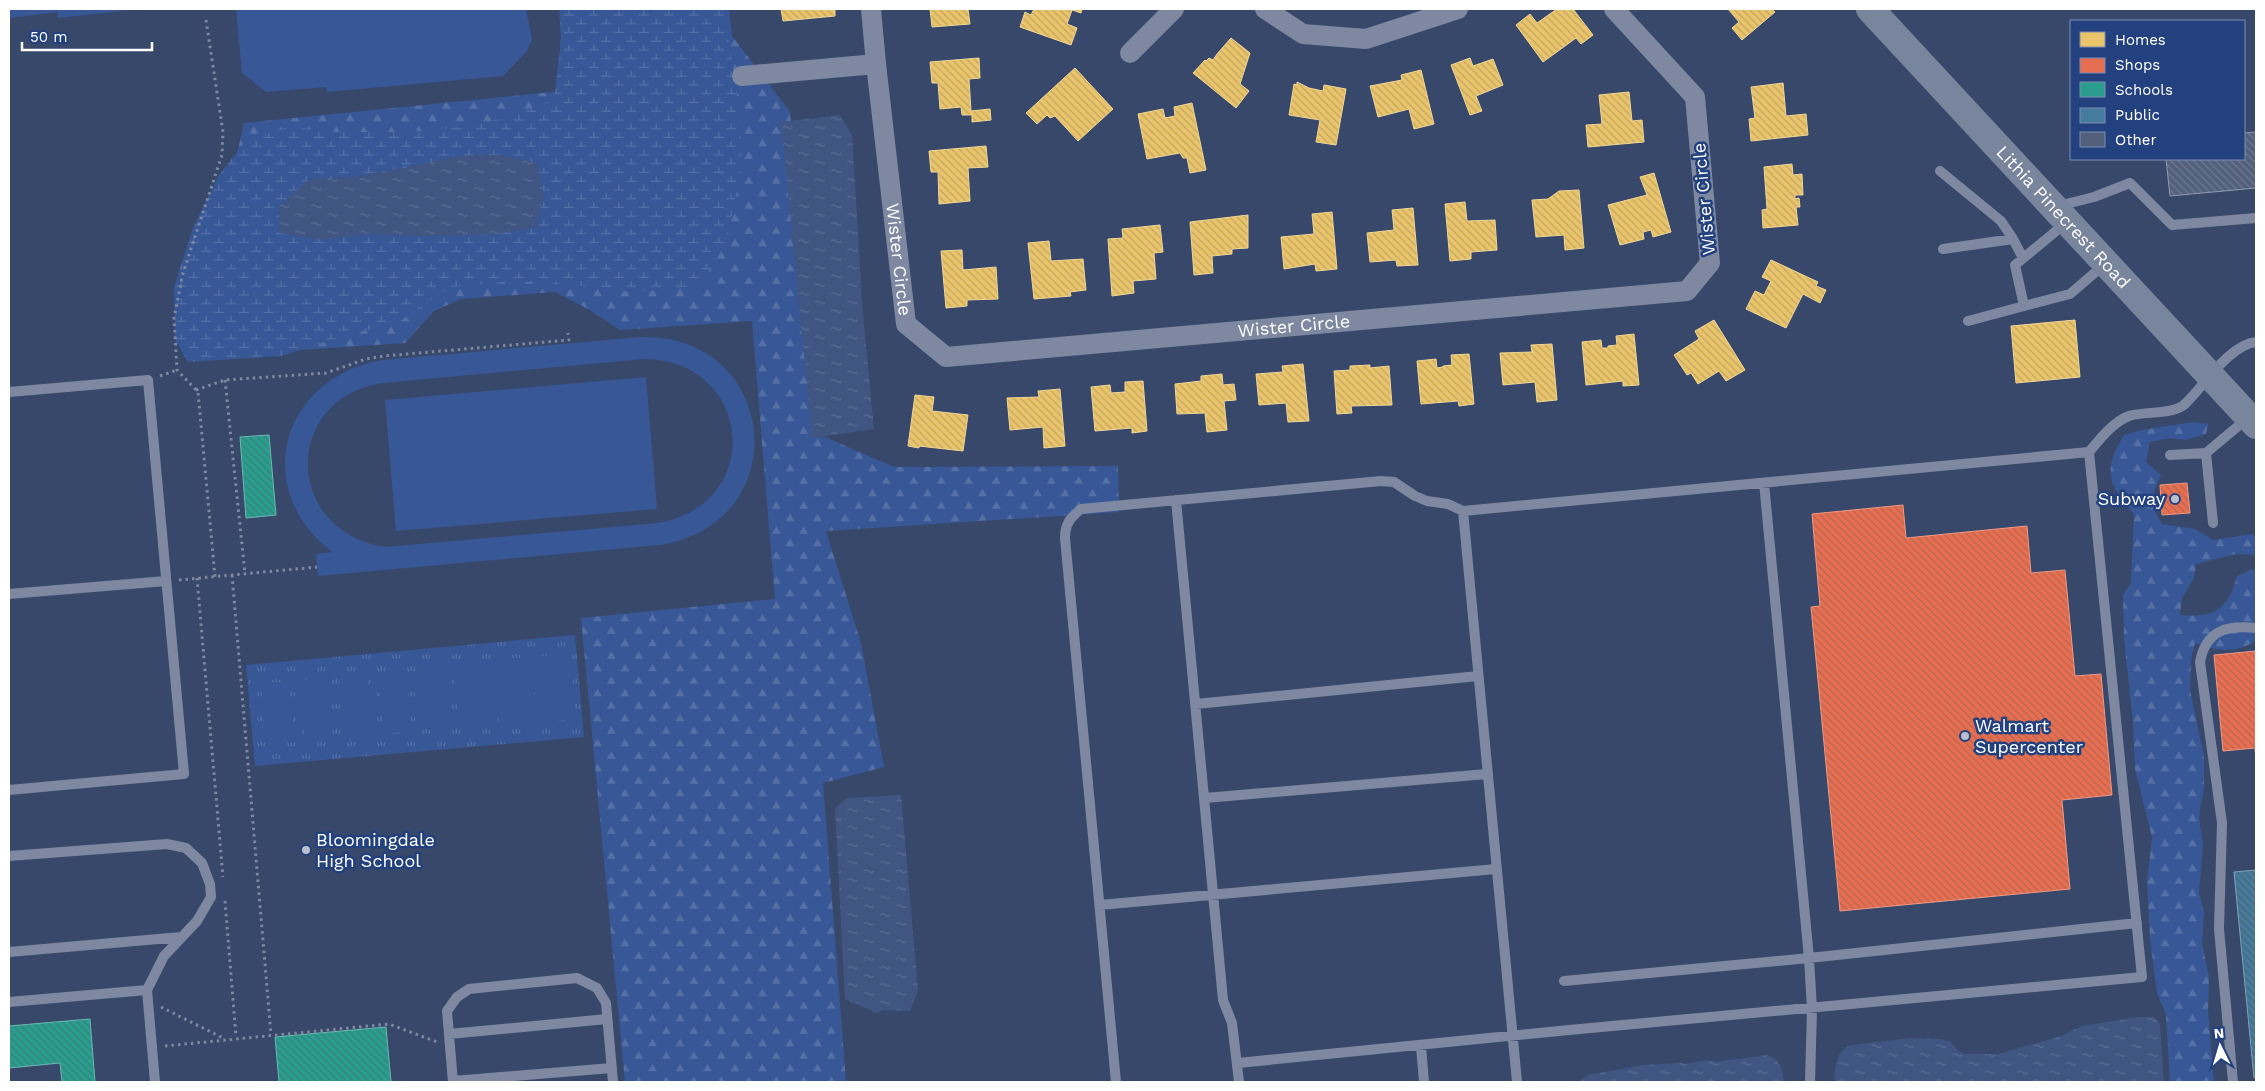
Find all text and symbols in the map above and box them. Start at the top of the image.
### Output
scale bar [22,20,152,52]
legend [2070,20,2245,160]
text: 50 m [30,28,67,46]
text: Homes [2115,31,2166,49]
text: Shops [2115,56,2160,74]
text: Schools [2115,81,2173,99]
text: Public [2115,106,2160,124]
text: Other [2115,131,2157,149]
street label: Lithia Pinecrest Road [1992,141,2135,293]
street label: Wister Circle [1688,142,1719,256]
street label: Wister Circle [882,202,916,317]
street label: Wister Circle [1237,310,1351,341]
place label: Subway [2098,488,2166,509]
marker: Subway [2169,493,2181,505]
place label: Walmart Supercenter [1975,715,2083,757]
marker: Walmart Supercenter [1959,730,1971,742]
place label: Bloomingdale High School [316,829,435,871]
marker: Bloomingdale High School [300,844,312,856]
north arrow [2195,1021,2245,1071]
text: N [2213,1025,2225,1041]

